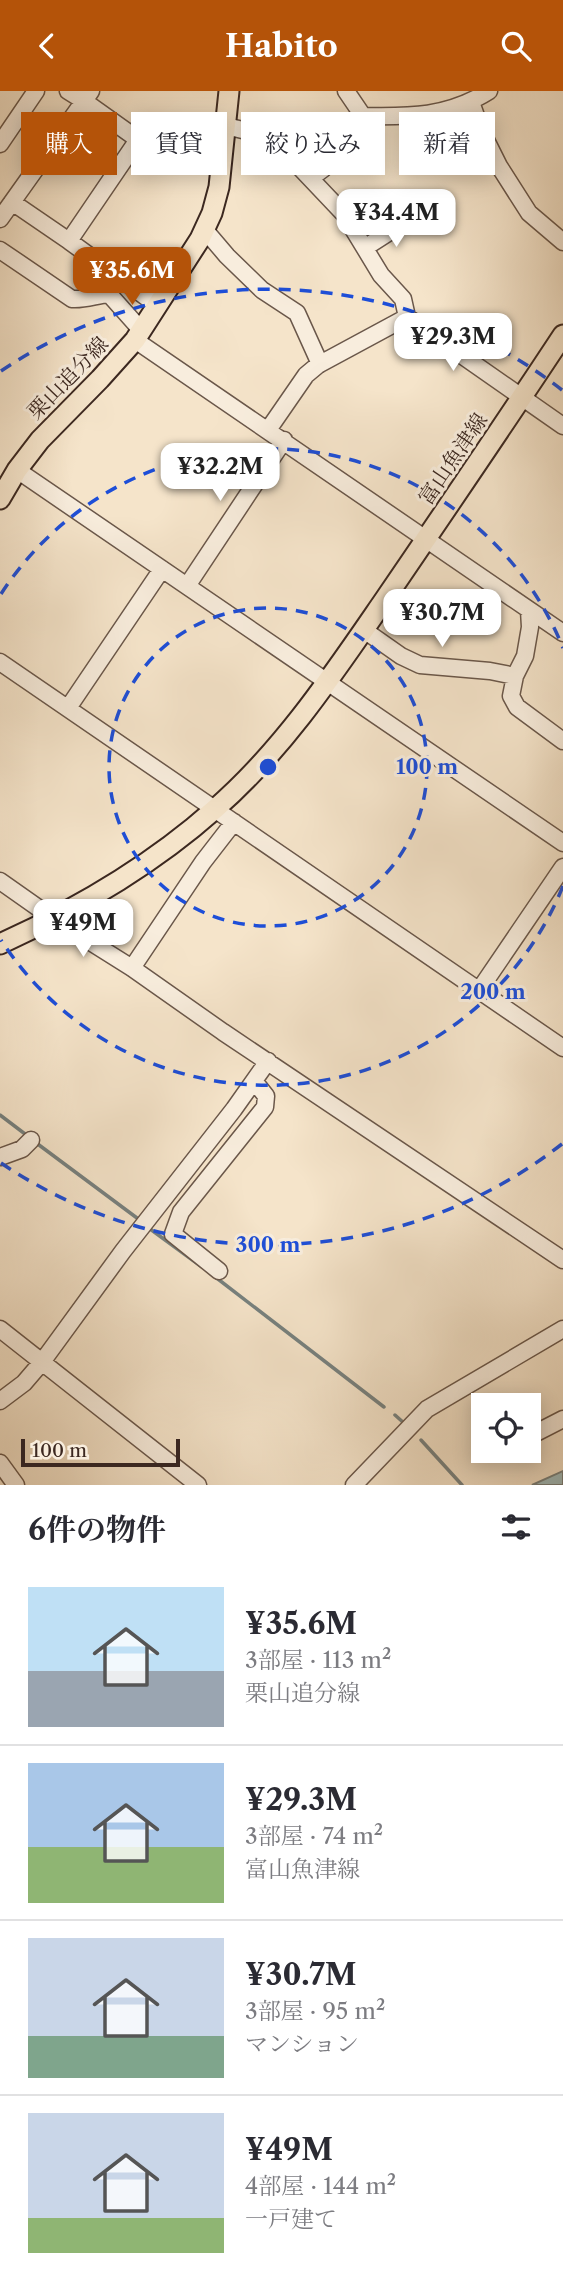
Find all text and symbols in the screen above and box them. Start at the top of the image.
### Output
text: Habito [225,26,338,65]
icon: back [28,27,66,65]
icon: search [497,27,535,65]
chip: 購入 [21,112,117,175]
chip: 賃貸 [131,112,227,175]
chip: 絞り込み [241,112,385,175]
chip: 新着 [399,112,495,175]
pin: ¥34.4M [339,190,453,249]
text: ¥34.4M [353,198,439,226]
pin: ¥35.6M [75,247,189,307]
text: ¥35.6M [89,256,175,284]
pin: ¥29.3M [396,313,510,373]
text: ¥29.3M [410,322,496,350]
street label: 栗山追分線 [22,331,113,424]
street label: 富山魚津線 [413,408,492,509]
pin: ¥32.2M [163,443,277,503]
text: ¥32.2M [177,452,263,480]
pin: ¥30.7M [385,589,499,649]
text: ¥30.7M [399,598,485,626]
text: 100 m [396,754,458,779]
centre of rings [256,755,280,779]
pin: ¥49M [42,899,124,959]
text: ¥49M [49,908,117,936]
text: 200 m [460,979,526,1004]
text: 300 m [236,1232,300,1257]
map controls [471,1393,541,1463]
button: locate [471,1393,541,1463]
scale bar [21,1436,180,1468]
text: 100 m [32,1439,87,1462]
icon: filters [497,1508,535,1546]
text: 6件の物件 [28,1511,166,1548]
text: ¥35.6M [245,1605,357,1642]
icon: home [84,1615,168,1699]
text: 3部屋 · 113 m² [245,1646,391,1674]
text: 栗山追分線 [245,1679,360,1707]
text: ¥29.3M [245,1781,357,1818]
icon: home [84,1791,168,1875]
text: 3部屋 · 74 m² [245,1822,383,1850]
text: 富山魚津線 [245,1855,360,1883]
text: ¥30.7M [245,1956,357,1993]
icon: home [84,1966,168,2050]
text: 3部屋 · 95 m² [245,1997,385,2025]
text: マンション [245,2030,359,2058]
text: ¥49M [245,2131,333,2168]
icon: home [84,2141,168,2225]
text: 4部屋 · 144 m² [245,2172,396,2200]
text: 一戸建て [245,2205,337,2233]

